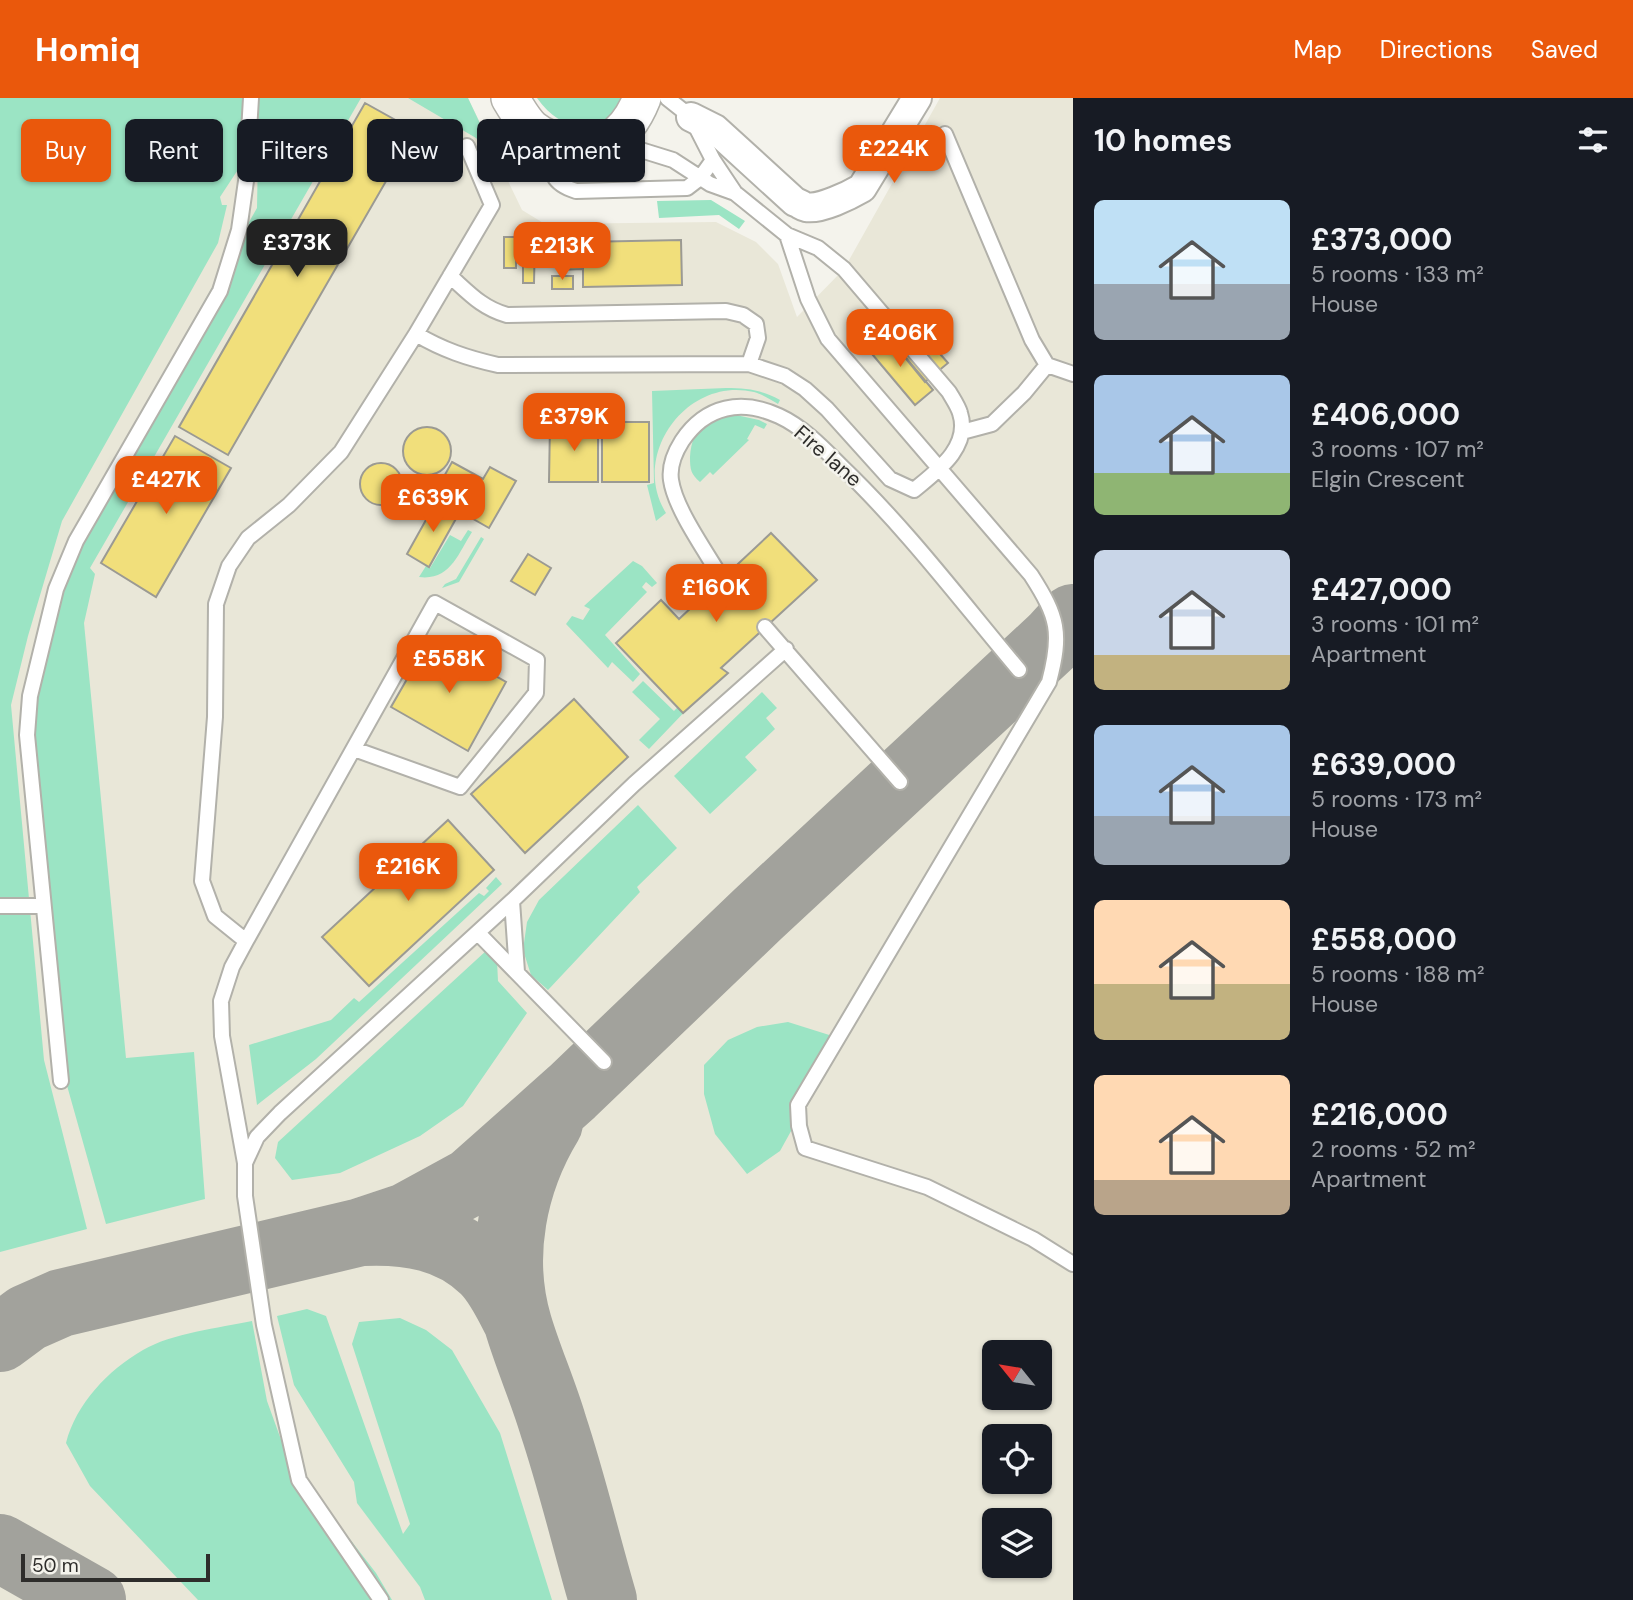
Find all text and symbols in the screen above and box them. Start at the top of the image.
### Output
text: Homiq [35,28,140,71]
text: Map [1294,34,1342,65]
text: Directions [1380,34,1493,65]
text: Saved [1531,34,1598,65]
chip: Buy [21,119,111,182]
chip: Rent [125,119,223,182]
chip: Filters [237,119,353,182]
chip: New [367,119,463,182]
chip: Apartment [477,119,645,182]
text: 10 homes [1094,121,1232,160]
icon: filters [1574,121,1612,159]
pin: £224K [845,126,943,185]
text: £224K [859,133,929,163]
pin: £373K [248,220,346,279]
text: £373,000 [1311,220,1452,259]
pin: £213K [513,222,611,282]
text: £373K [262,227,332,257]
icon: home [1150,228,1234,312]
text: £213K [530,230,594,260]
text: 5 rooms · 133 m² [1311,259,1484,289]
text: House [1311,289,1378,319]
pin: £406K [851,310,949,369]
text: £406K [862,317,938,347]
pin: £379K [525,394,623,453]
text: £406,000 [1311,395,1460,434]
text: £379K [539,401,609,431]
icon: home [1150,403,1234,487]
street label: Fire lane [788,419,868,493]
text: 3 rooms · 107 m² [1311,434,1484,464]
pin: £427K [117,456,215,516]
text: £427K [131,464,201,494]
text: Elgin Crescent [1311,464,1464,494]
pin: £639K [384,474,482,534]
text: £639K [397,482,469,512]
pin: £160K [667,564,765,624]
text: £427,000 [1311,570,1452,609]
text: £160K [682,572,750,602]
icon: home [1150,578,1234,662]
text: 3 rooms · 101 m² [1311,609,1479,639]
pin: £558K [400,636,498,695]
text: Apartment [1311,639,1426,669]
text: £558K [413,643,485,673]
text: £639,000 [1311,745,1456,784]
icon: home [1150,753,1234,837]
text: 5 rooms · 173 m² [1311,784,1482,814]
text: House [1311,814,1378,844]
pin: £216K [359,844,457,903]
text: £216K [375,851,441,881]
text: £558,000 [1311,920,1457,959]
icon: home [1150,928,1234,1012]
text: 5 rooms · 188 m² [1311,959,1485,989]
text: House [1311,989,1378,1019]
text: £216,000 [1311,1095,1448,1134]
icon: home [1150,1103,1234,1187]
text: 2 rooms · 52 m² [1311,1134,1476,1164]
text: Apartment [1311,1164,1426,1194]
north arrow [982,1340,1052,1410]
map controls [982,1340,1052,1578]
button: locate [982,1424,1052,1494]
button: layers [982,1508,1052,1578]
scale bar [21,1551,210,1583]
text: 50 m [32,1553,79,1578]

